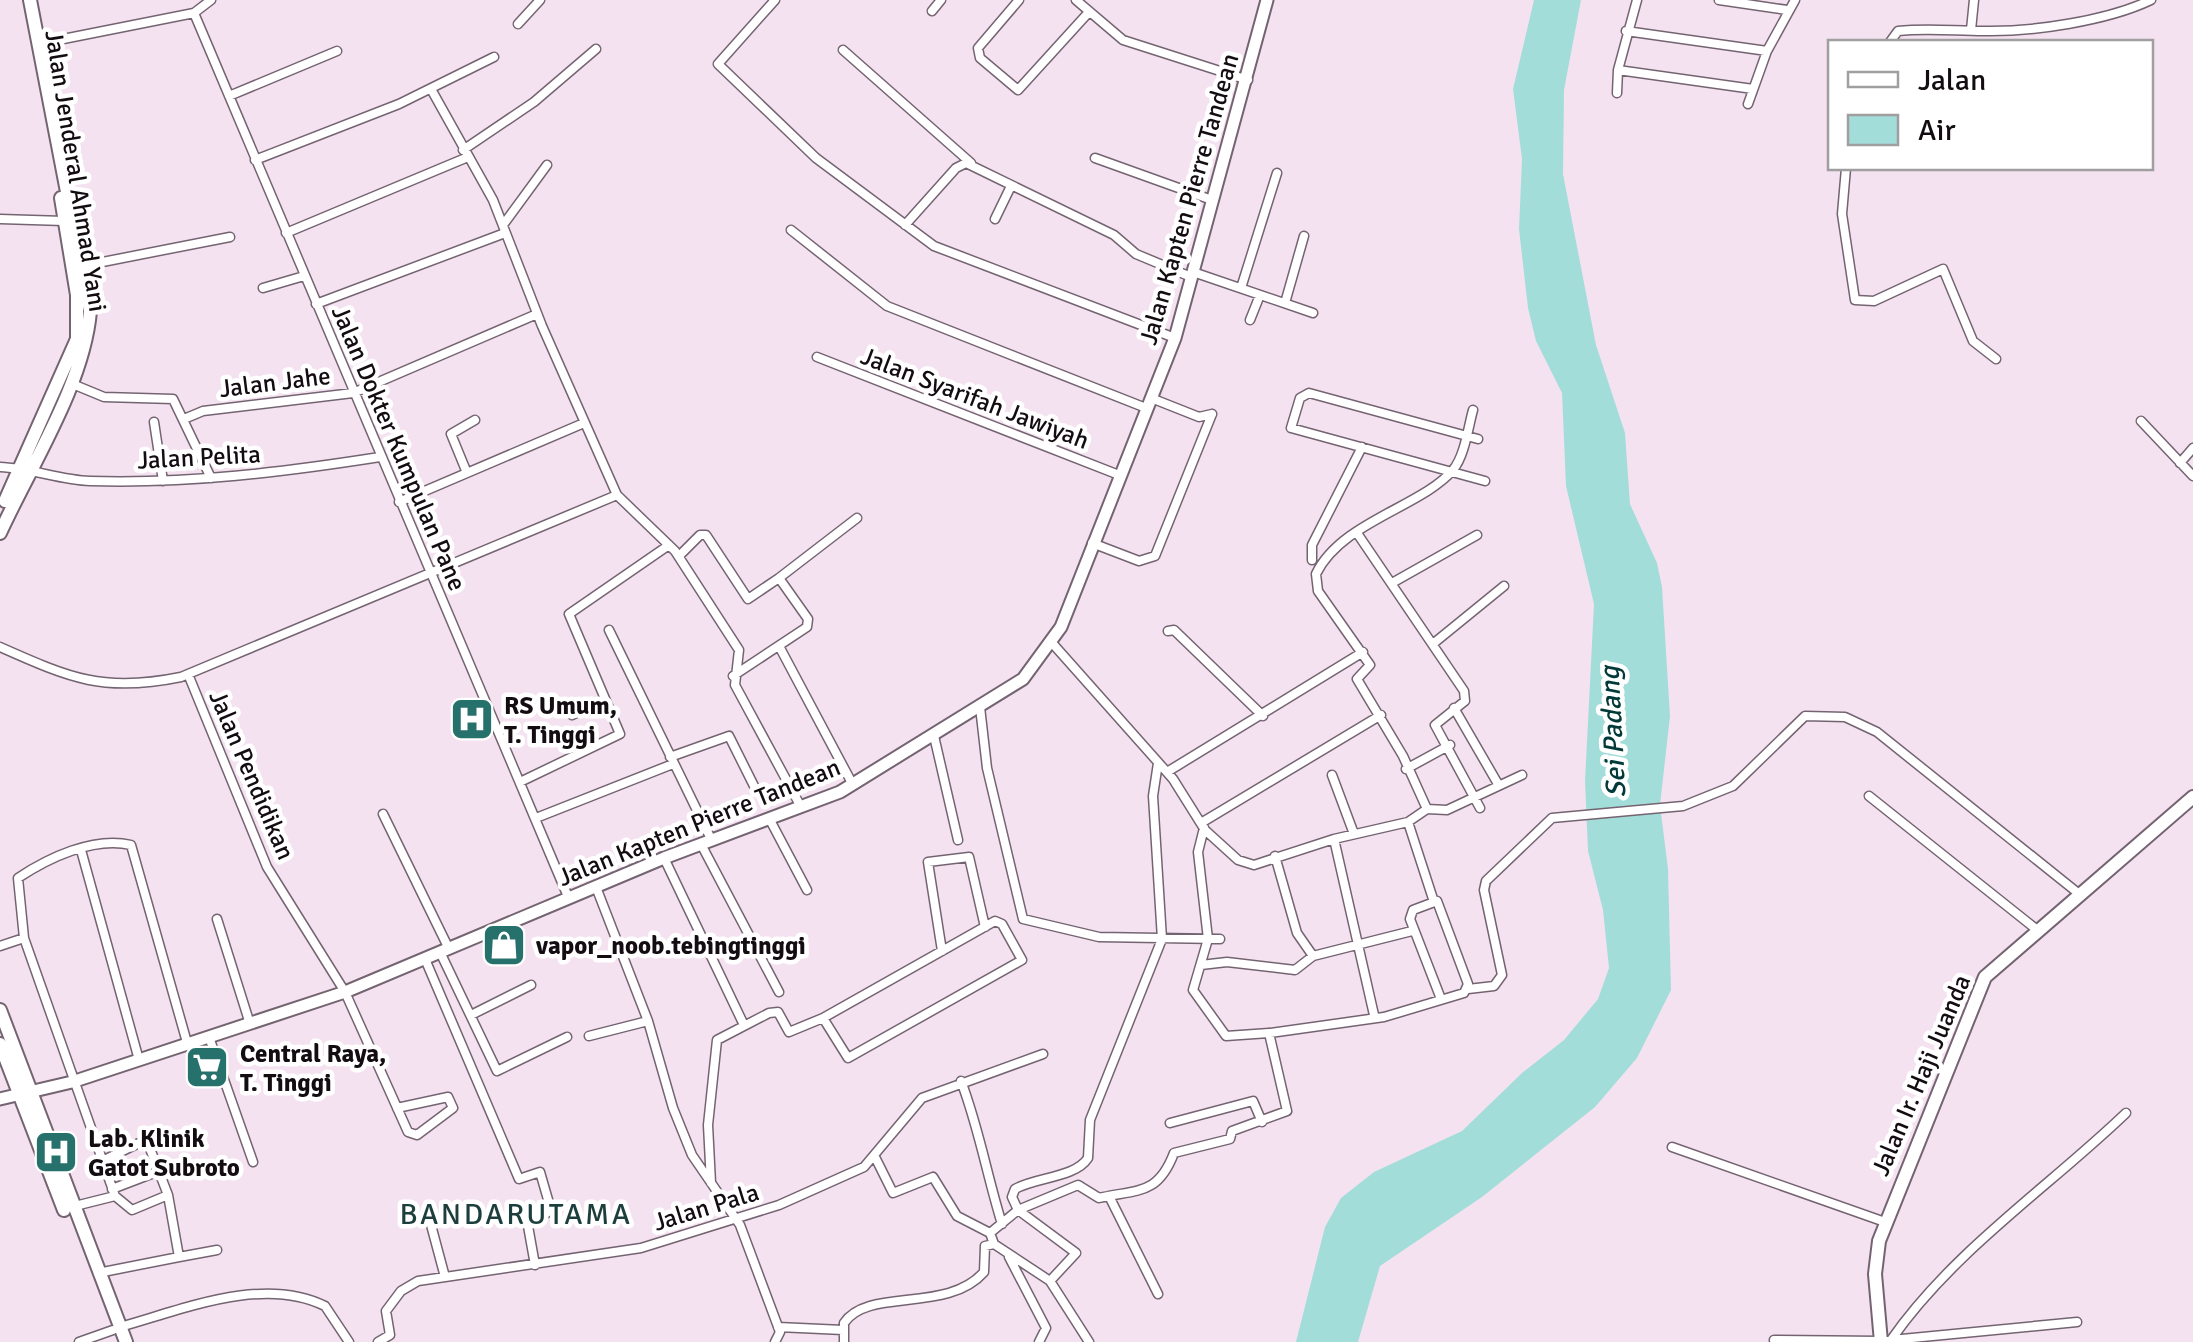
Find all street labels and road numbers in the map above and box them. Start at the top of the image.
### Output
street label: Jalan Jenderal Ahmad Yani [38,28,114,314]
street label: Jalan Kapten Pierre Tandean [1133,50,1245,348]
street label: Jalan Dokter Kumpulan Pane [325,301,473,595]
street label: Jalan Syarifah Jawiyah [857,340,1093,456]
street label: Jalan Jahe [218,360,332,404]
street label: Jalan Pelita [136,438,262,476]
street label: Jalan Pendidikan [202,686,302,864]
street label: Jalan Kapten Pierre Tandean [553,751,845,893]
street label: Jalan Ir. Haji Juanda [1865,970,1977,1180]
street label: Jalan Pala [649,1176,763,1238]

